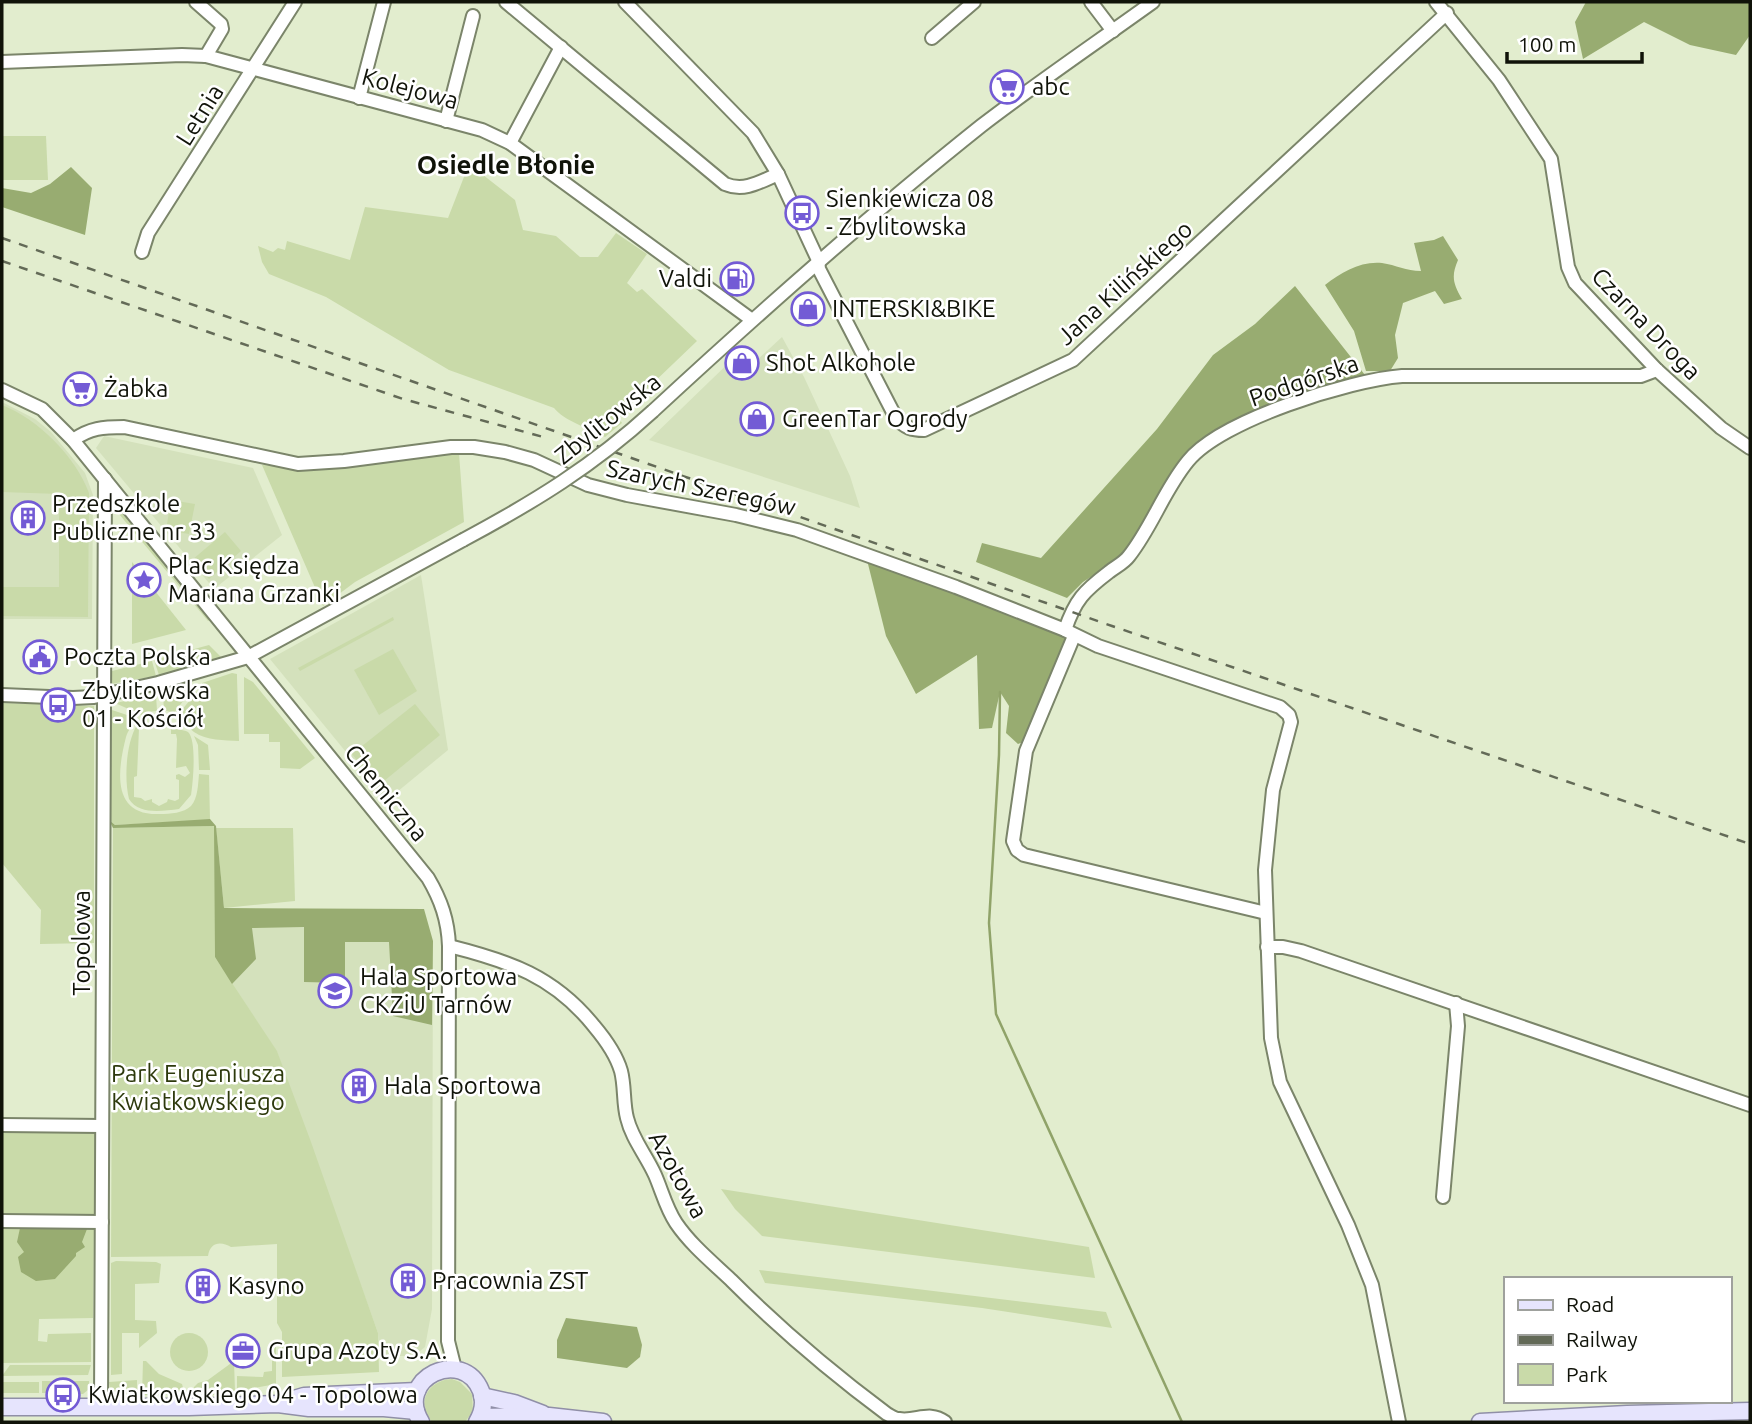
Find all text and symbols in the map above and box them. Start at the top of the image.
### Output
scale bar [1507,21,1642,65]
text: 100 m [1518,32,1576,56]
street label: Kolejowa [359,63,461,114]
supermarket icon: abc [988,68,1026,106]
place label: abc [1032,73,1070,100]
street label: Letnia [170,79,229,150]
district label: Osiedle Błonie [417,150,595,179]
place label: Sienkiewicza 08 - Zbylitowska [826,185,994,240]
bus stop icon: Sienkiewicza 08 - Zbylitowska [783,194,821,232]
street label: Jana Kilińskiego [1052,215,1198,350]
fuel station icon: Valdi [718,260,756,298]
street label: Czarna Droga [1586,262,1706,385]
place label: Valdi [659,265,712,292]
shop icon: INTERSKI&BIKE [789,290,827,328]
place label: INTERSKI&BIKE [832,295,996,322]
shop icon: Shot Alkohole [723,344,761,382]
place label: Shot Alkohole [766,349,916,376]
street label: Podgórska [1246,349,1362,412]
street label: Zbylitowska [549,368,666,469]
supermarket icon: Żabka [61,370,99,408]
place label: Żabka [104,375,168,402]
shop icon: GreenTar Ogrody [738,400,776,438]
place label: GreenTar Ogrody [782,405,968,432]
street label: Szarych Szeregów [604,454,799,521]
place label: Przedszkole Publiczne nr 33 [52,490,216,545]
building icon: Przedszkole Publiczne nr 33 [9,499,47,537]
place label: Plac Księdza Mariana Grzanki [168,552,340,607]
place icon: Plac Księdza Mariana Grzanki [125,561,163,599]
public building icon: Poczta Polska [21,638,59,676]
place label: Poczta Polska [64,643,211,670]
place label: Zbylitowska 01 - Kościół [82,677,210,732]
bus stop icon: Zbylitowska 01 - Kościół [39,686,77,724]
street label: Chemiczna [339,739,434,846]
street label: Topolowa [68,890,95,996]
place label: Hala Sportowa CKZiU Tarnów [360,963,517,1018]
school or university icon: Hala Sportowa CKZiU Tarnów [316,972,354,1010]
park label: Park Eugeniusza Kwiatkowskiego [111,1060,285,1115]
building icon: Hala Sportowa [340,1067,378,1105]
place label: Hala Sportowa [384,1072,541,1099]
street label: Azotowa [644,1127,713,1223]
building icon: Pracownia ZST [389,1262,427,1300]
building icon: Kasyno [184,1267,222,1305]
place label: Pracownia ZST [432,1267,588,1294]
place label: Kasyno [228,1272,305,1299]
legend [1504,1277,1731,1403]
text: Road [1566,1292,1614,1316]
text: Railway [1566,1327,1638,1351]
office icon: Grupa Azoty S.A. [224,1332,262,1370]
place label: Grupa Azoty S.A. [268,1337,448,1364]
text: Park [1566,1362,1608,1386]
bus stop icon: Kwiatkowskiego 04 - Topolowa [44,1376,82,1414]
place label: Kwiatkowskiego 04 - Topolowa [88,1381,418,1408]

